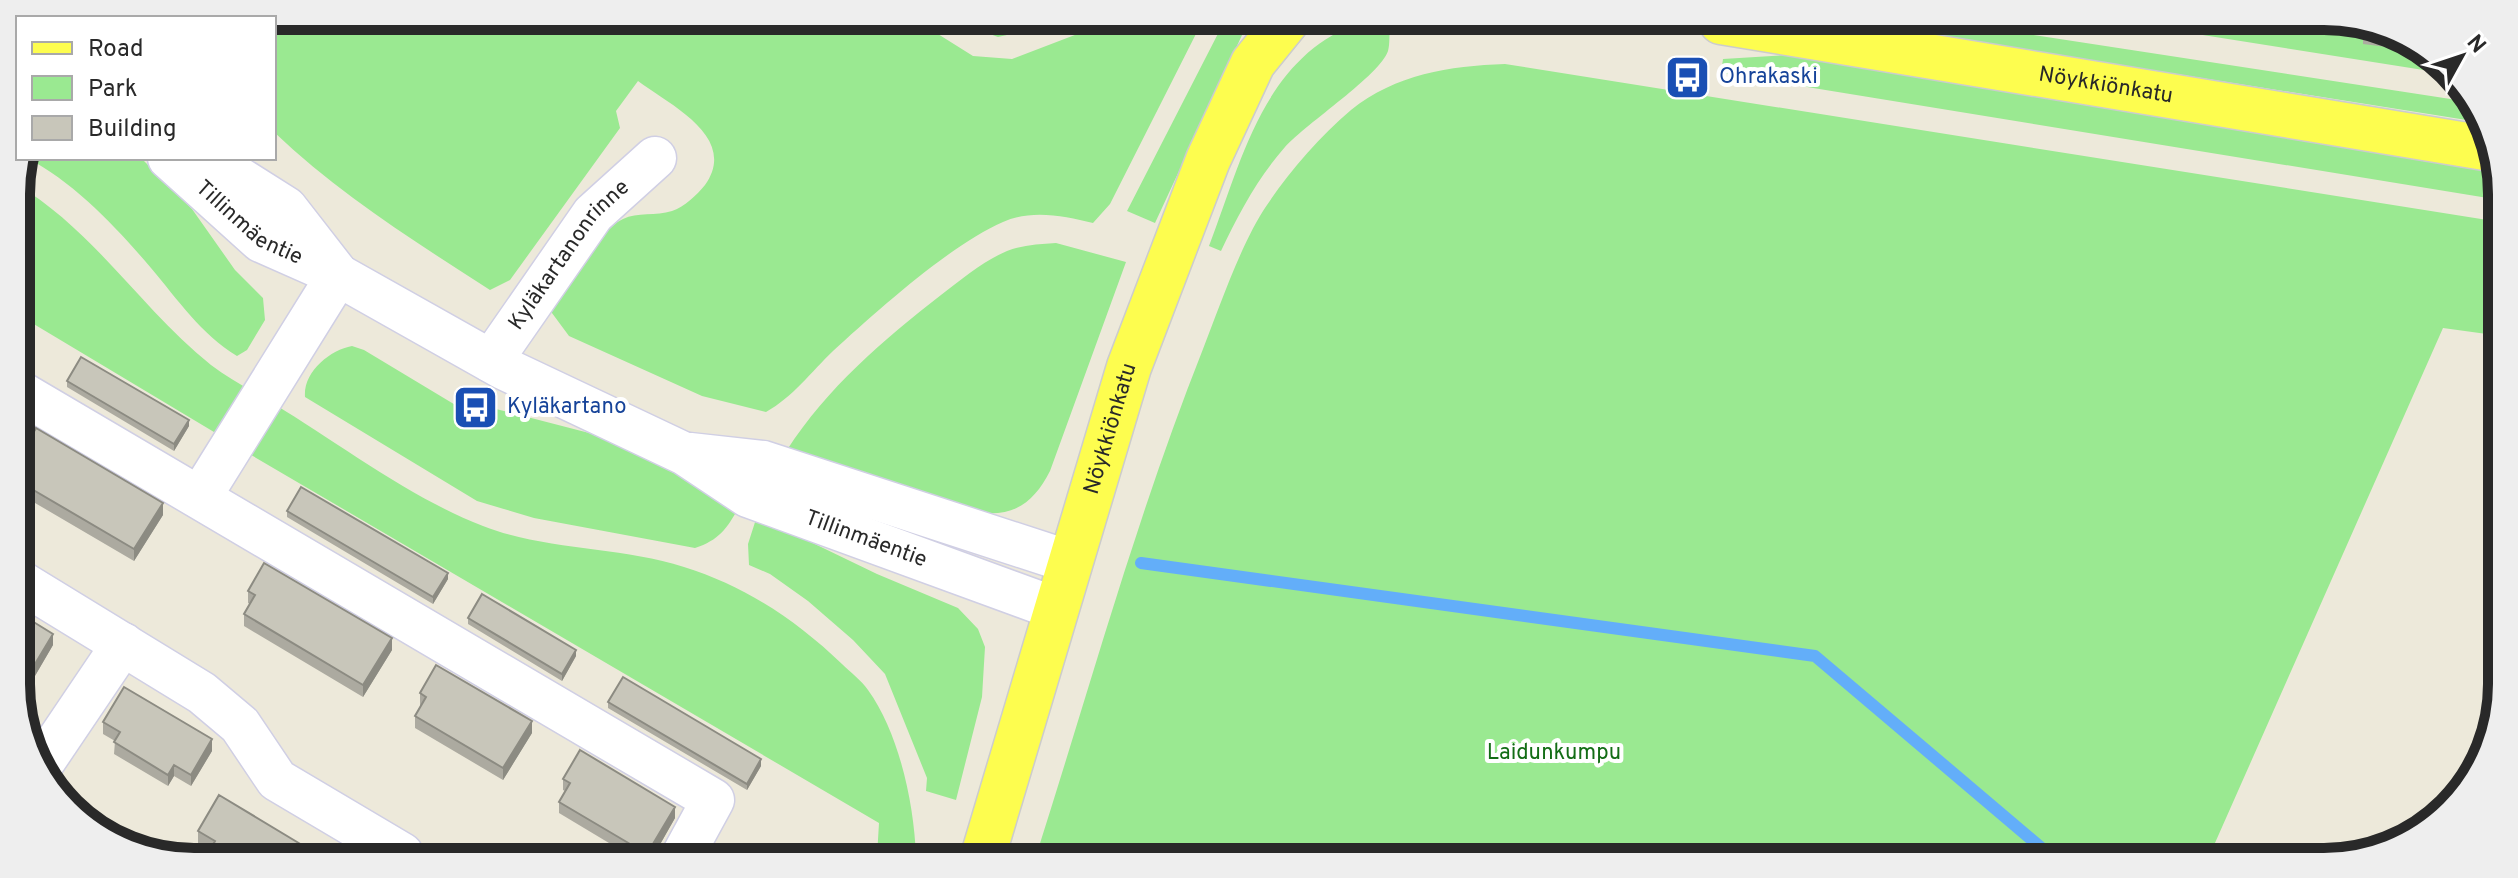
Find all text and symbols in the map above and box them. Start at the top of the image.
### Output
legend [16,16,276,160]
north arrow [2422,16,2502,96]
text: N [2460,30,2491,59]
text: Road [88,35,144,65]
bus stop icon: Ohrakaski [1664,53,1712,101]
street label: Nöykkiönkatu [2037,61,2175,110]
place label: Ohrakaski [1719,64,1818,91]
text: Park [88,75,138,105]
text: Building [88,115,177,145]
street label: Kyläkartanonrinne [503,174,635,336]
street label: Tillinmäentie [190,175,307,271]
street label: Nöykkiönkatu [1078,360,1143,498]
bus stop icon: Kyläkartano [452,383,500,431]
place label: Kyläkartano [507,394,626,421]
street label: Tillinmäentie [801,504,931,574]
park label: Laidunkumpu [1487,740,1621,767]

